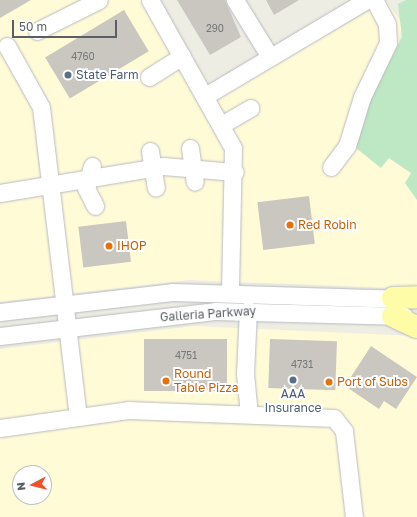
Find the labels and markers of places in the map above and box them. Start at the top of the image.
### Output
place label: State Farm [76,68,139,82]
marker: State Farm [63,70,73,80]
place label: Red Robin [298,218,357,232]
marker: Red Robin [285,220,295,230]
place label: IHOP [117,239,147,253]
marker: IHOP [104,241,114,251]
place label: Round Table Pizza [174,367,238,395]
marker: AAA Insurance [288,375,298,385]
place label: Port of Subs [337,375,408,389]
marker: Round Table Pizza [161,376,171,386]
marker: Port of Subs [324,377,334,387]
place label: AAA Insurance [265,387,321,415]

